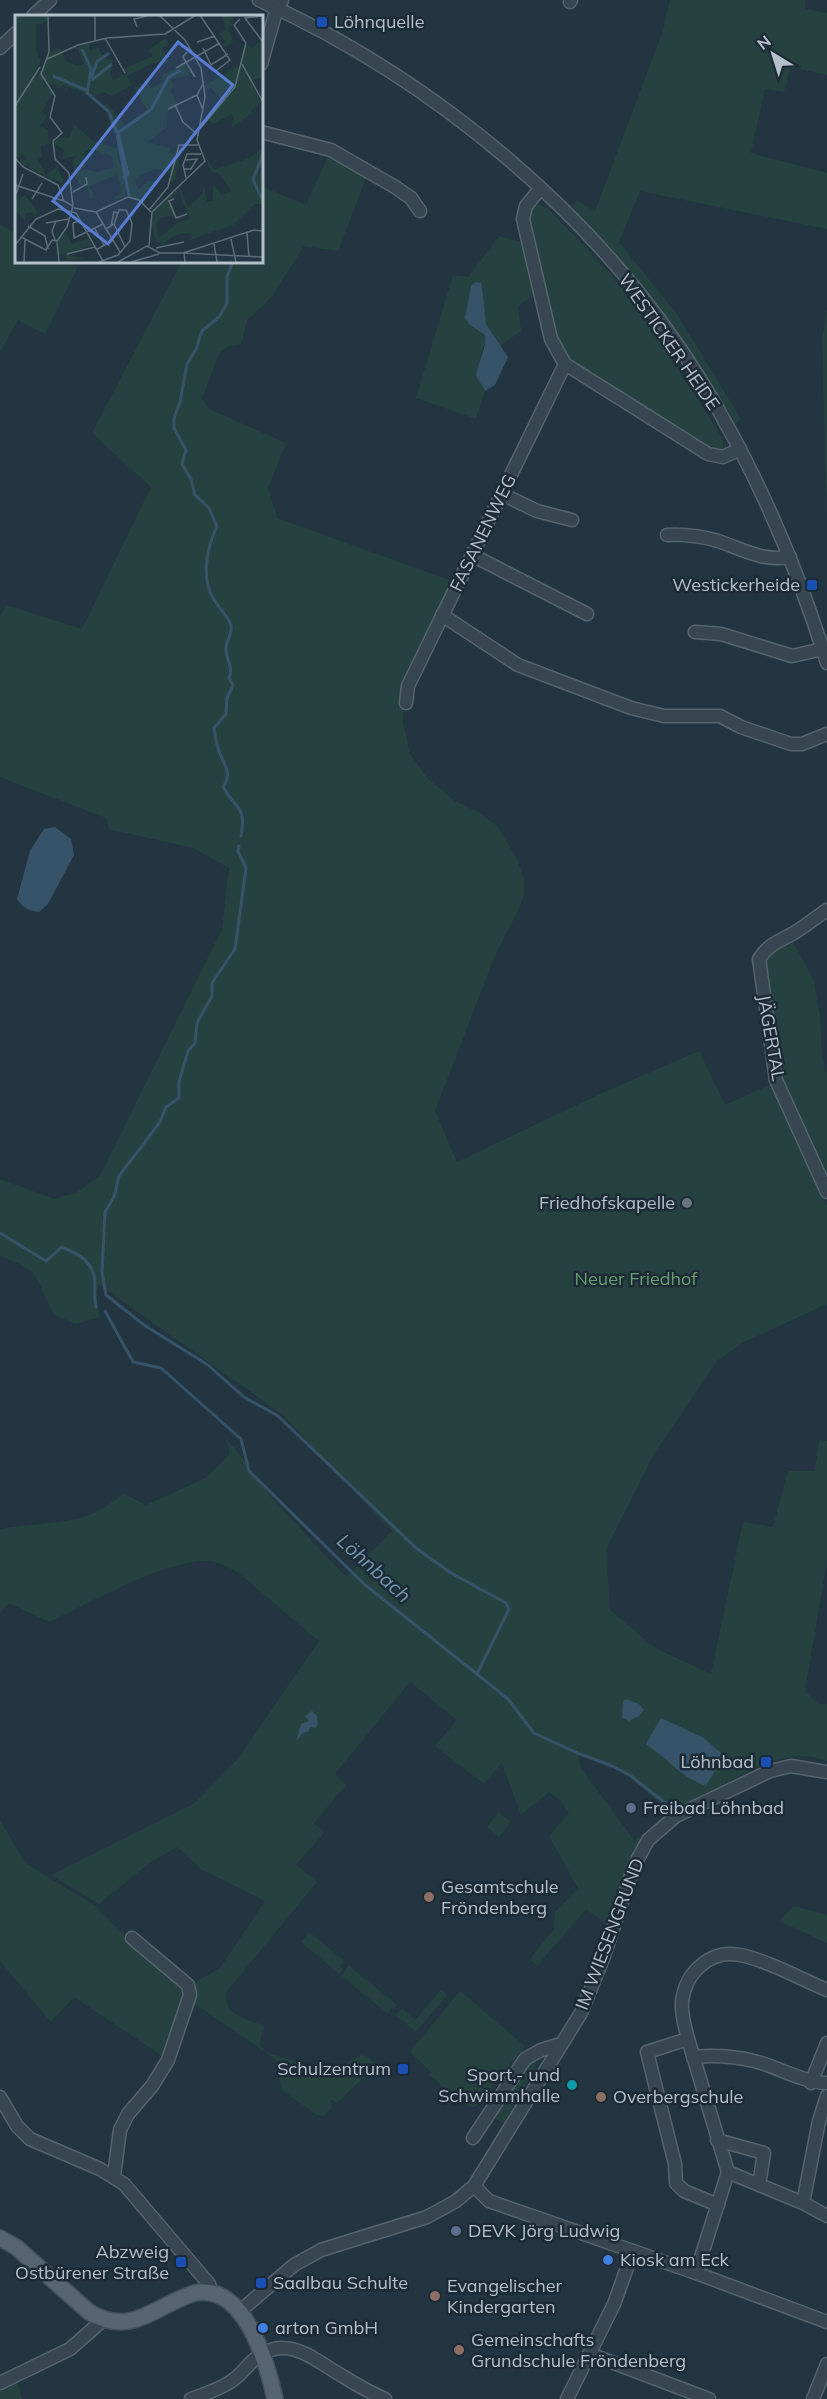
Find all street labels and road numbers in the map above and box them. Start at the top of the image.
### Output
street label: WESTICKER HEIDE [614,269,725,414]
street label: FASANENWEG [444,470,521,595]
street label: JÄGERTAL [753,993,790,1083]
street label: IM WIESENGRUND [570,1855,649,2013]

